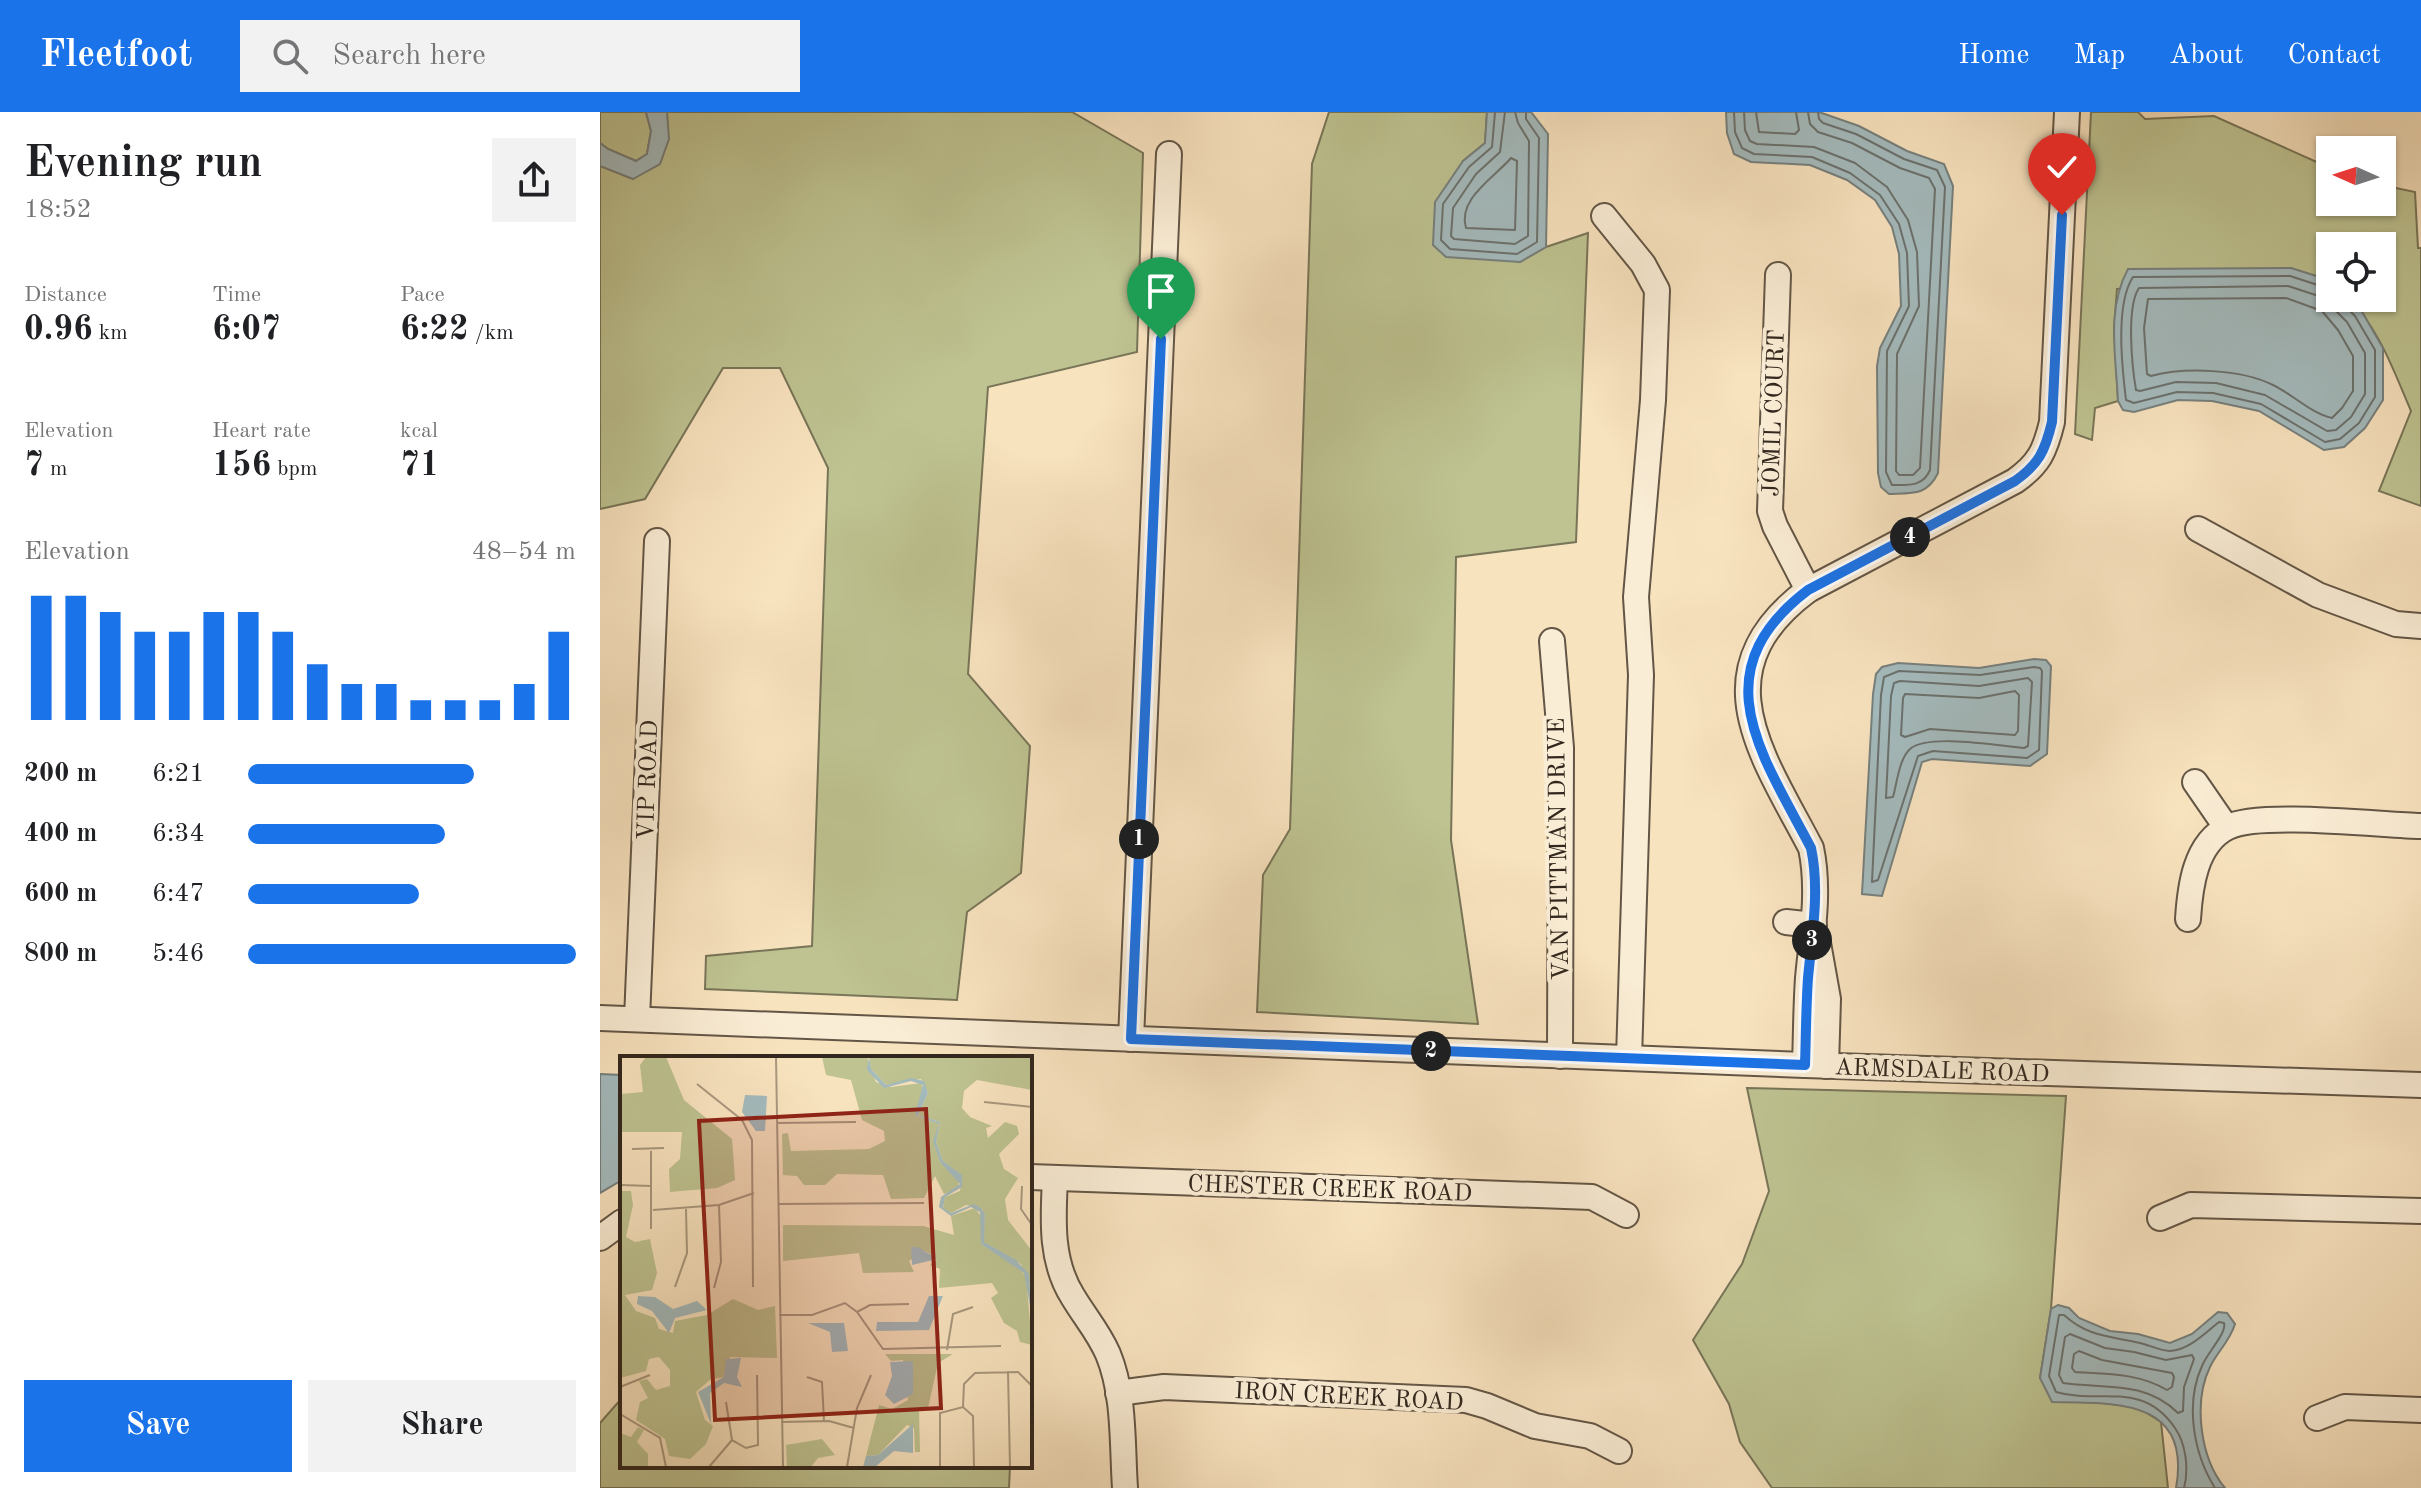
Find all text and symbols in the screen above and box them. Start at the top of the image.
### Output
search box [240,20,800,92]
icon: search [268,34,312,78]
text: Fleetfoot [40,37,192,75]
text: Search here [332,41,486,71]
text: Home [1958,42,2029,70]
text: Map [2073,42,2125,70]
text: About [2169,42,2244,70]
text: Contact [2288,42,2381,70]
pin [2028,133,2096,215]
north arrow [2316,136,2396,216]
map controls [2316,136,2396,312]
button: share [492,138,576,222]
text: Evening run [24,142,262,186]
icon: check [2040,145,2084,189]
text: 18:52 [24,197,92,223]
button: locate [2316,232,2396,312]
pin [1127,257,1195,339]
icon: arrive [1139,269,1183,313]
text: Distance [24,284,107,306]
text: Time [212,284,261,306]
text: Pace [400,284,445,306]
text: 0.96 [24,313,93,347]
text: 6:07 [212,313,281,347]
text: 6:22 [400,313,469,347]
text: km [93,322,128,344]
text: /km [469,322,514,344]
street label: JOMIL COURT [1760,329,1790,497]
text: Elevation [24,420,114,442]
text: Heart rate [212,420,311,442]
text: kcal [400,420,438,442]
text: 7 [24,449,44,483]
text: 156 [212,449,271,483]
text: 71 [400,449,439,483]
text: m [44,458,67,480]
text: bpm [271,458,317,480]
pin: 4 [1890,517,1930,557]
text: 4 [1904,526,1916,548]
text: Elevation [24,539,130,565]
text: 48–54 m [472,539,576,565]
street label: VAN PITTMAN DRIVE [1546,717,1574,981]
street label: VIP ROAD [635,719,663,841]
text: 200 m [24,761,97,787]
text: 6:21 [152,761,205,787]
pin: 1 [1119,819,1159,859]
text: 400 m [24,821,97,847]
text: 6:34 [152,821,205,847]
text: 1 [1133,828,1145,850]
text: 600 m [24,881,97,907]
text: 6:47 [152,881,205,907]
pin: 3 [1792,920,1832,960]
text: 3 [1806,929,1818,951]
text: 800 m [24,941,97,967]
text: 5:46 [152,941,205,967]
pin: 2 [1411,1031,1451,1071]
text: 2 [1425,1040,1437,1062]
inset map [620,1056,1032,1468]
street label: ARMSDALE ROAD [1834,1056,2050,1088]
street label: CHESTER CREEK ROAD [1187,1173,1473,1207]
button: Save [24,1380,292,1472]
button: Share [308,1380,576,1472]
street label: IRON CREEK ROAD [1234,1380,1464,1416]

